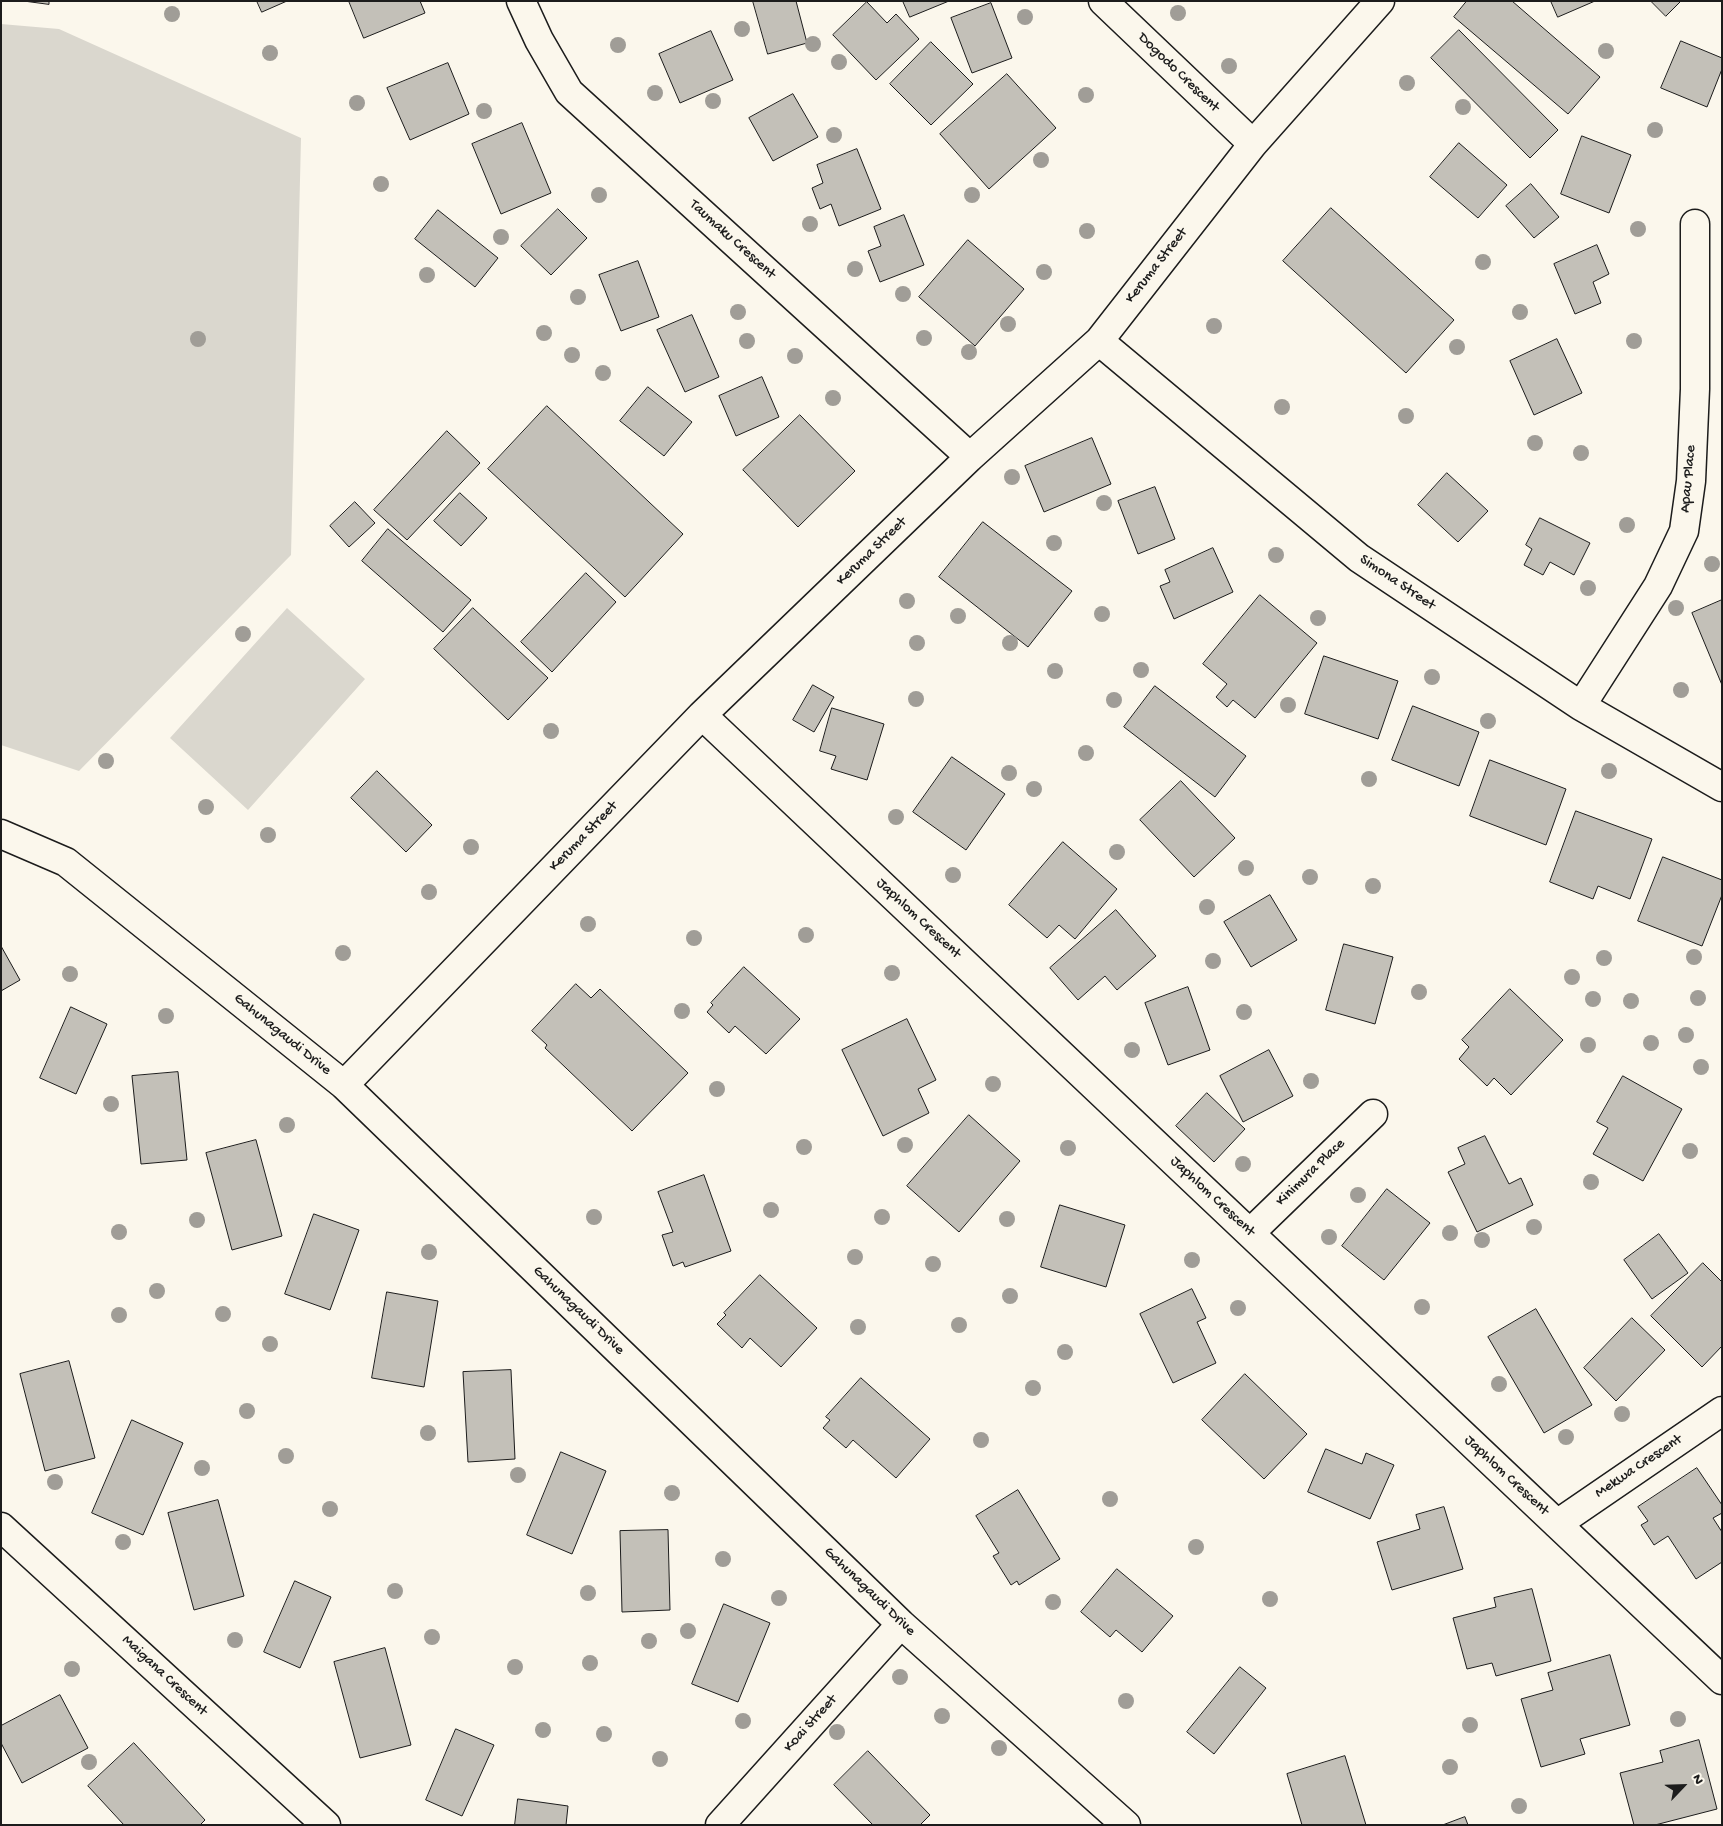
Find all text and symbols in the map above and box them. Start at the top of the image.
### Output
street label: Dogodo Crescent [1133,29,1223,117]
street label: Taumaku Crescent [685,196,779,284]
street label: Keruma Street [1122,225,1192,307]
street label: Apau Place [1677,444,1701,514]
street label: Keruma Street [833,514,911,590]
street label: Simona Street [1356,551,1438,615]
street label: Keruma Street [546,798,622,876]
street label: Japhlom Crescent [872,875,964,963]
street label: Gahunagaudi Drive [230,990,334,1080]
street label: Kinimura Place [1273,1135,1349,1211]
street label: Japhlom Crescent [1166,1153,1258,1241]
street label: Gahunagaudi Drive [528,1263,628,1359]
street label: Mekwa Crescent [1592,1431,1686,1503]
street label: Japhlom Crescent [1460,1432,1552,1520]
street label: Gahunagaudi Drive [819,1544,919,1640]
street label: Maigana Crescent [117,1632,211,1720]
street label: Koai Street [780,1692,842,1756]
north arrow [1658,1761,1708,1811]
text: N [1688,1772,1707,1787]

